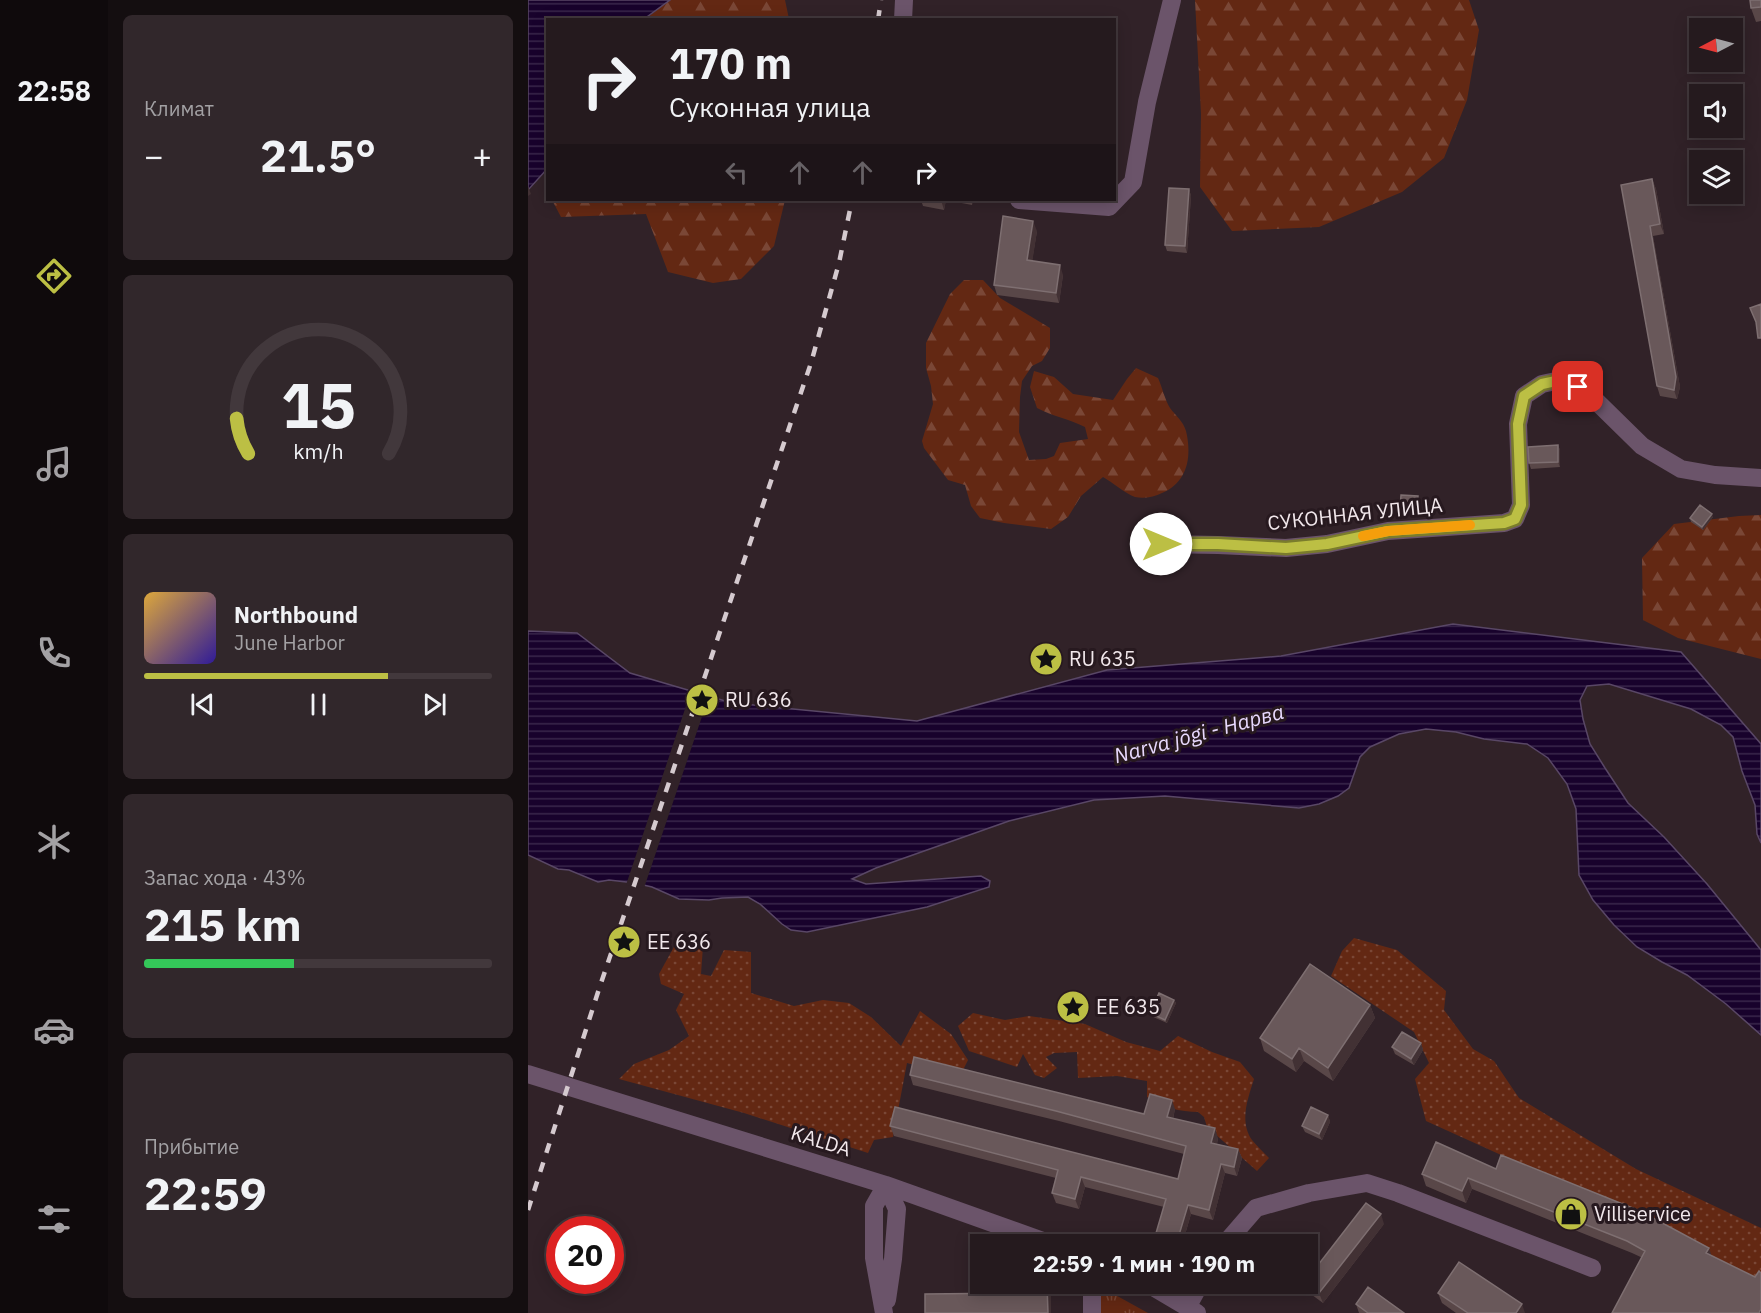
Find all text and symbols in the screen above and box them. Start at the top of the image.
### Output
north arrow [1689,18,1743,72]
map controls [1689,18,1743,204]
text: 170 m [669,36,792,91]
icon: right [570,42,648,120]
text: 22:58 [17,73,91,108]
button: sound [1689,84,1743,138]
text: Суконная улица [669,89,871,124]
text: Климат [144,95,214,122]
text: 21.5° [260,126,376,184]
text: − [144,134,164,177]
text: + [472,134,492,177]
button: layers [1689,150,1743,204]
icon: left [720,156,753,189]
icon: ahead [783,156,816,189]
icon: ahead [846,156,879,189]
icon: right [909,156,942,189]
icon: directions [33,255,75,297]
pin [1552,361,1603,412]
text: 15 [281,364,355,445]
icon: arrive [1561,370,1594,403]
text: km/h [293,437,343,465]
icon: music [33,443,75,485]
street label: СУКОННАЯ УЛИЦА [1266,491,1444,536]
position arrow [1129,512,1193,576]
text: Northbound [234,600,358,629]
text: June Harbor [234,629,345,656]
icon: phone [33,632,75,674]
place icon: RU 635 [1028,641,1064,677]
place label: RU 635 [1069,645,1136,672]
place icon: RU 636 [684,682,720,718]
place label: RU 636 [725,686,792,713]
icon: previous [186,688,219,721]
icon: pause [302,688,335,721]
icon: next [418,688,451,721]
water label: Narva jõgi - Нарва [1111,697,1287,769]
icon: climate [33,821,75,863]
text: Запас хода · 43% [144,864,306,891]
text: 215 km [144,895,302,953]
place icon: EE 636 [606,924,642,960]
place label: EE 636 [647,928,711,955]
place icon: EE 635 [1055,989,1091,1025]
place label: EE 635 [1096,993,1160,1020]
icon: car [33,1009,75,1051]
street label: KALDA [788,1119,855,1162]
text: Прибытие [144,1133,239,1160]
text: 22:59 [144,1164,267,1222]
shop icon: Villiservice [1553,1196,1589,1232]
icon: filters [33,1198,75,1240]
place label: Villiservice [1594,1200,1691,1227]
speed limit sign: 20 [546,1216,624,1294]
text: 22:59 · 1 мин · 190 m [1033,1249,1255,1278]

